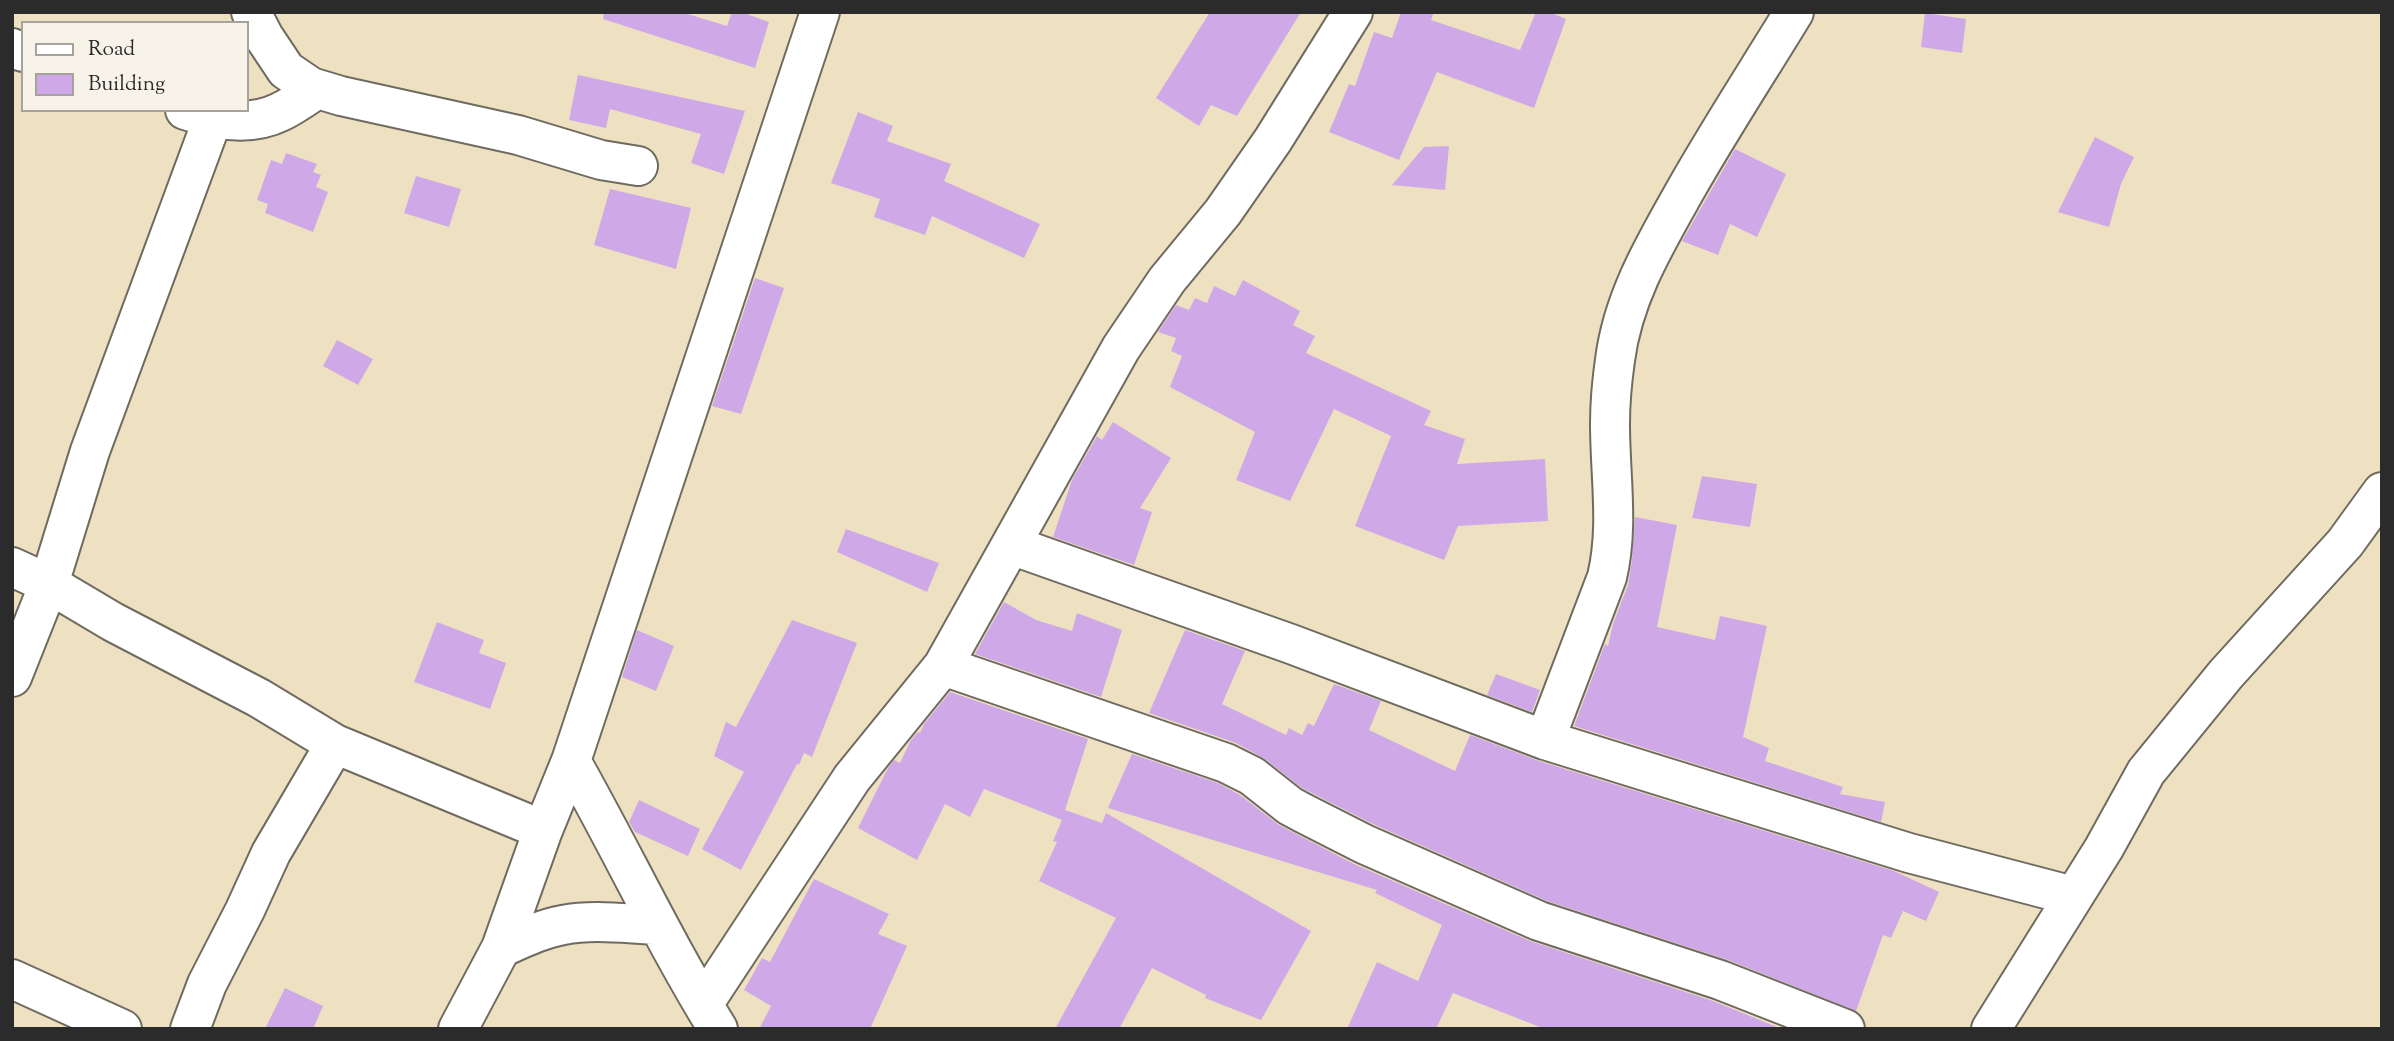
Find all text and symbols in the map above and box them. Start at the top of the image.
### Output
legend [21,21,248,112]
text: Road [88,35,135,65]
text: Building [88,70,165,100]

